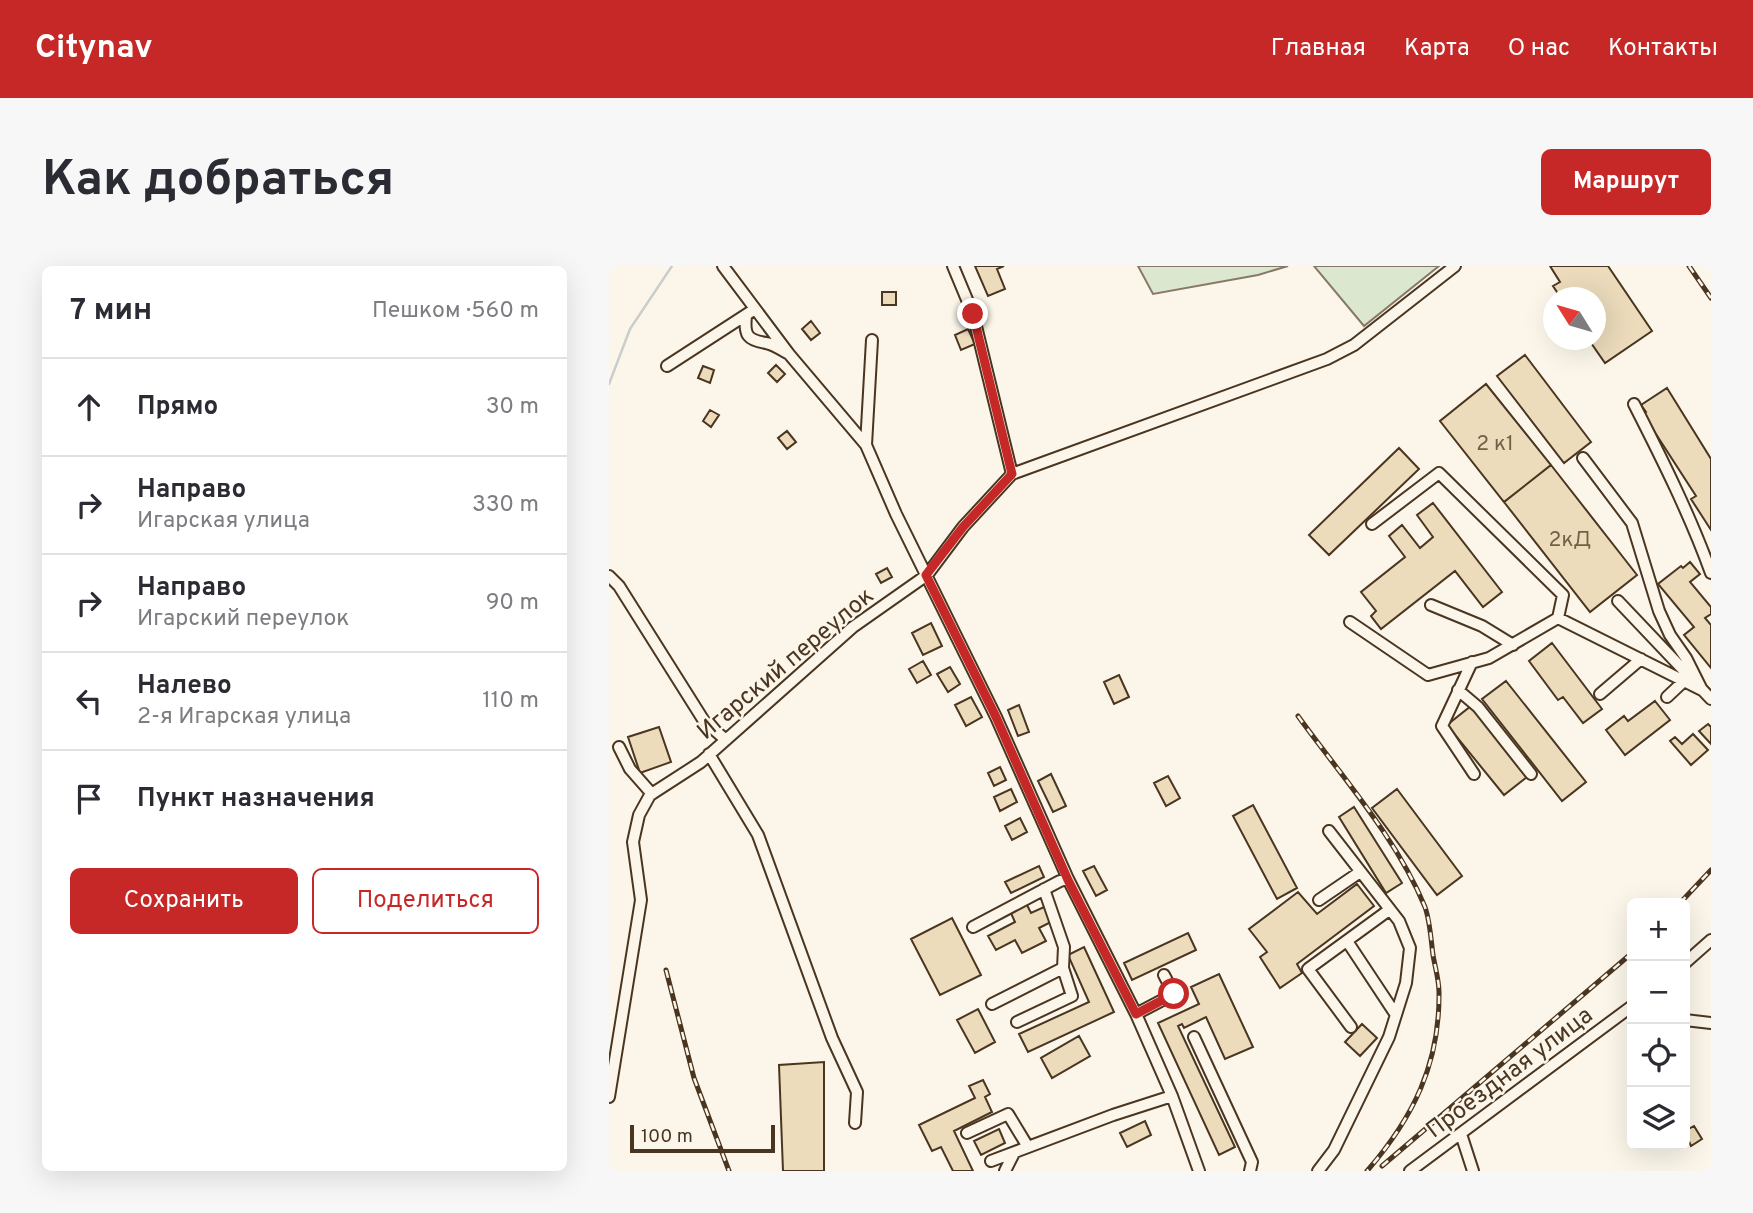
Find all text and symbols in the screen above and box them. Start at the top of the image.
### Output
text: Citynav [35,28,153,70]
text: Главная [1271,34,1366,64]
text: Карта [1404,34,1470,64]
text: О нас [1508,34,1570,64]
text: Контакты [1608,34,1718,64]
button: Маршрут [1541,149,1711,215]
text: Как добраться [42,151,394,213]
north arrow [1543,287,1606,350]
text: 7 мин [70,293,152,330]
text: Пешком · 560 m [372,297,539,326]
route end [957,298,988,329]
icon: ahead [70,388,108,426]
text: Прямо [137,391,218,424]
text: 30 m [486,393,539,422]
house number: 2 к1 [1476,431,1514,458]
text: Направо [137,474,246,507]
icon: right [70,486,108,524]
text: 330 m [472,491,539,520]
text: Игарская улица [137,507,310,536]
house number: 2кД [1549,527,1591,554]
text: Направо [137,572,246,605]
street label: Игарский переулок [692,582,881,747]
icon: right [70,584,108,622]
text: 90 m [486,589,539,618]
text: Игарский переулок [137,605,349,634]
text: Налево [137,670,232,703]
icon: left [70,682,108,720]
text: 110 m [482,687,539,716]
text: 2-я Игарская улица [137,703,351,732]
icon: arrive [70,780,108,818]
text: Пункт назначения [137,783,375,816]
button: Сохранить [70,868,298,934]
button: Поделиться [312,868,539,934]
map controls [1627,898,1690,1150]
button: + [1627,898,1690,961]
button: − [1627,961,1690,1024]
route start [1158,978,1189,1009]
street label: Проездная улица [1421,1001,1599,1146]
button: locate [1627,1024,1690,1087]
button: layers [1627,1087,1690,1150]
scale bar [630,1122,775,1154]
text: 100 m [641,1125,693,1149]

